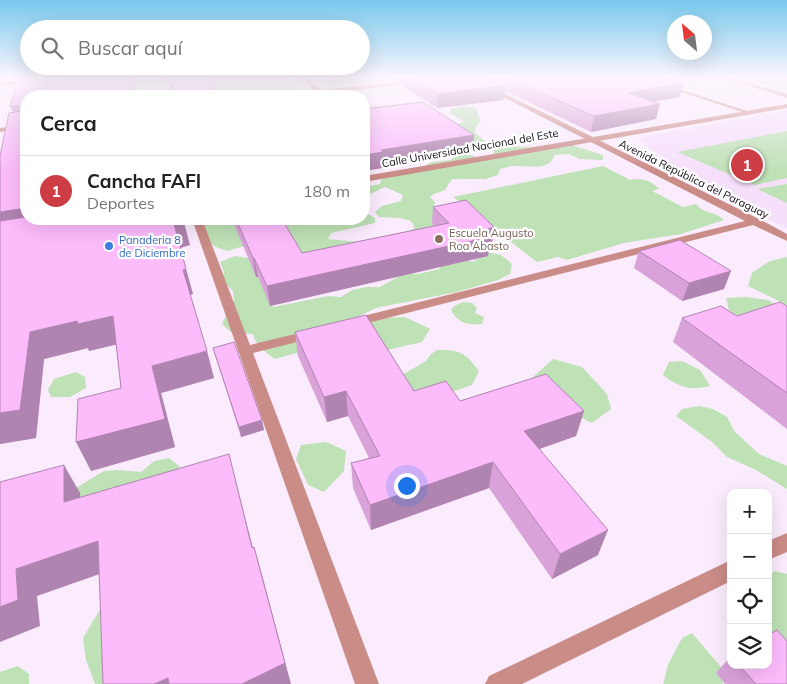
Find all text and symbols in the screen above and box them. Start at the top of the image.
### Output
north arrow [667,15,712,60]
search box [20,20,370,75]
icon: search [38,34,66,62]
text: Buscar aquí [78,36,182,60]
text: Cerca [40,110,97,136]
street label: Calle Universidad Nacional del Este [381,126,559,170]
street label: Avenida República del Paraguay [617,136,771,222]
pin: 1 [731,146,763,184]
text: Cancha FAFI [87,169,201,193]
text: 1 [51,181,61,201]
text: 180 m [303,181,350,201]
text: Deportes [87,193,155,213]
place label: Escuela Augusto Roa Abasto [449,226,534,253]
place label: Panaderia 8 de Diciembre [119,233,186,260]
marker: Escuela Augusto Roa Abasto [433,233,445,245]
marker: Panaderia 8 de Diciembre [103,240,115,252]
your location [394,473,420,499]
map controls [727,489,772,669]
button: + [727,489,772,534]
button: − [727,534,772,579]
button: locate [727,579,772,624]
button: layers [727,624,772,669]

